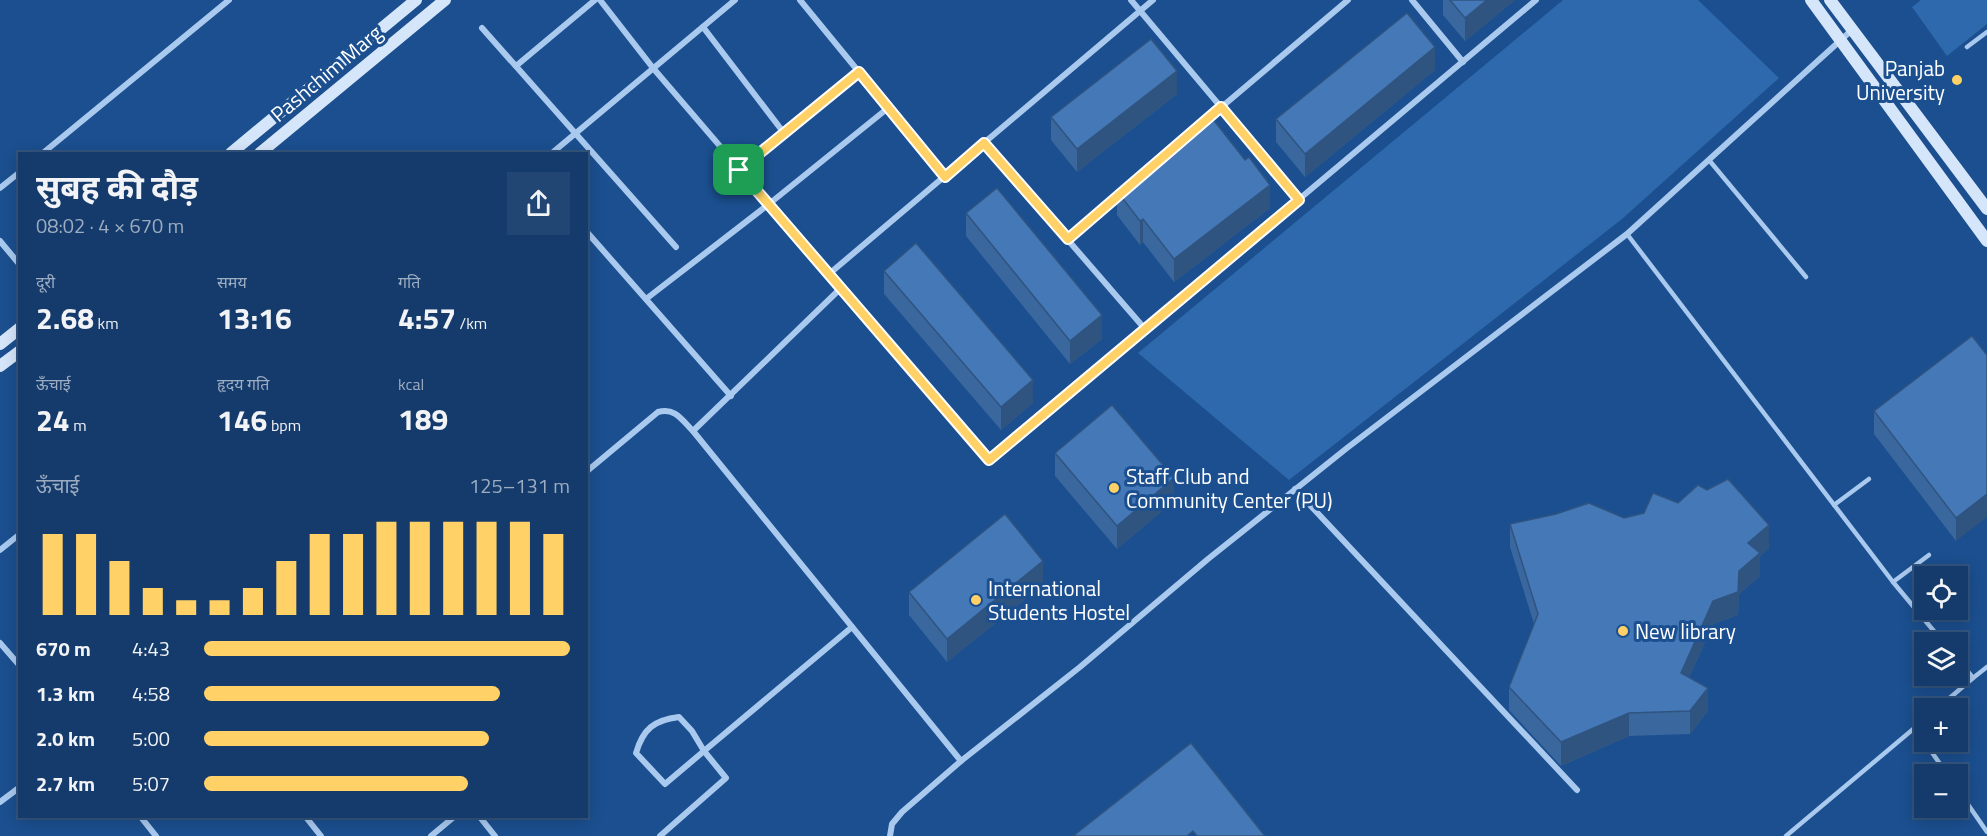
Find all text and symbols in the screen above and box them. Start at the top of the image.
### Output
street label: Pashchim Marg [263,17,389,129]
place label: Panjab University [1856,52,1945,108]
marker: Panjab University [1950,73,1964,87]
pin [713,144,764,195]
icon: arrive [722,153,755,186]
text: सुबह की दौड़ [36,162,198,212]
button: share [507,172,570,235]
text: 08:02 · 4 × 670 m [36,210,184,241]
text: दूरी [36,270,55,294]
text: समय [217,270,247,294]
text: गति [398,270,420,294]
text: 2.68 [36,295,94,341]
text: 13:16 [217,295,292,341]
text: 4:57 [398,295,456,341]
text: km [94,311,119,335]
text: /km [456,311,487,335]
text: ऊँचाई [36,372,71,396]
text: हृदय गति [217,372,269,396]
text: kcal [398,372,424,396]
text: 189 [398,396,448,442]
text: 24 [36,397,70,443]
text: 146 [217,397,267,443]
text: m [70,413,87,437]
text: bpm [267,413,301,437]
place label: Staff Club and Community Center (PU) [1126,460,1333,516]
text: ऊँचाई [36,470,79,501]
text: 125–131 m [469,470,570,501]
marker: Staff Club and Community Center (PU) [1107,481,1121,495]
map controls [1914,566,1968,818]
button: locate [1914,566,1968,620]
place label: International Students Hostel [988,572,1130,628]
marker: International Students Hostel [969,593,983,607]
place label: New library [1635,615,1736,647]
marker: New library [1616,624,1630,638]
button: layers [1914,632,1968,686]
text: 670 m [36,633,91,664]
text: 4:43 [132,633,170,664]
text: 1.3 km [36,678,95,709]
text: 4:58 [132,678,170,709]
button: + [1914,698,1968,752]
text: 2.0 km [36,723,95,754]
text: 5:00 [132,723,170,754]
button: − [1914,764,1968,818]
text: 2.7 km [36,768,95,799]
text: 5:07 [132,768,170,799]

